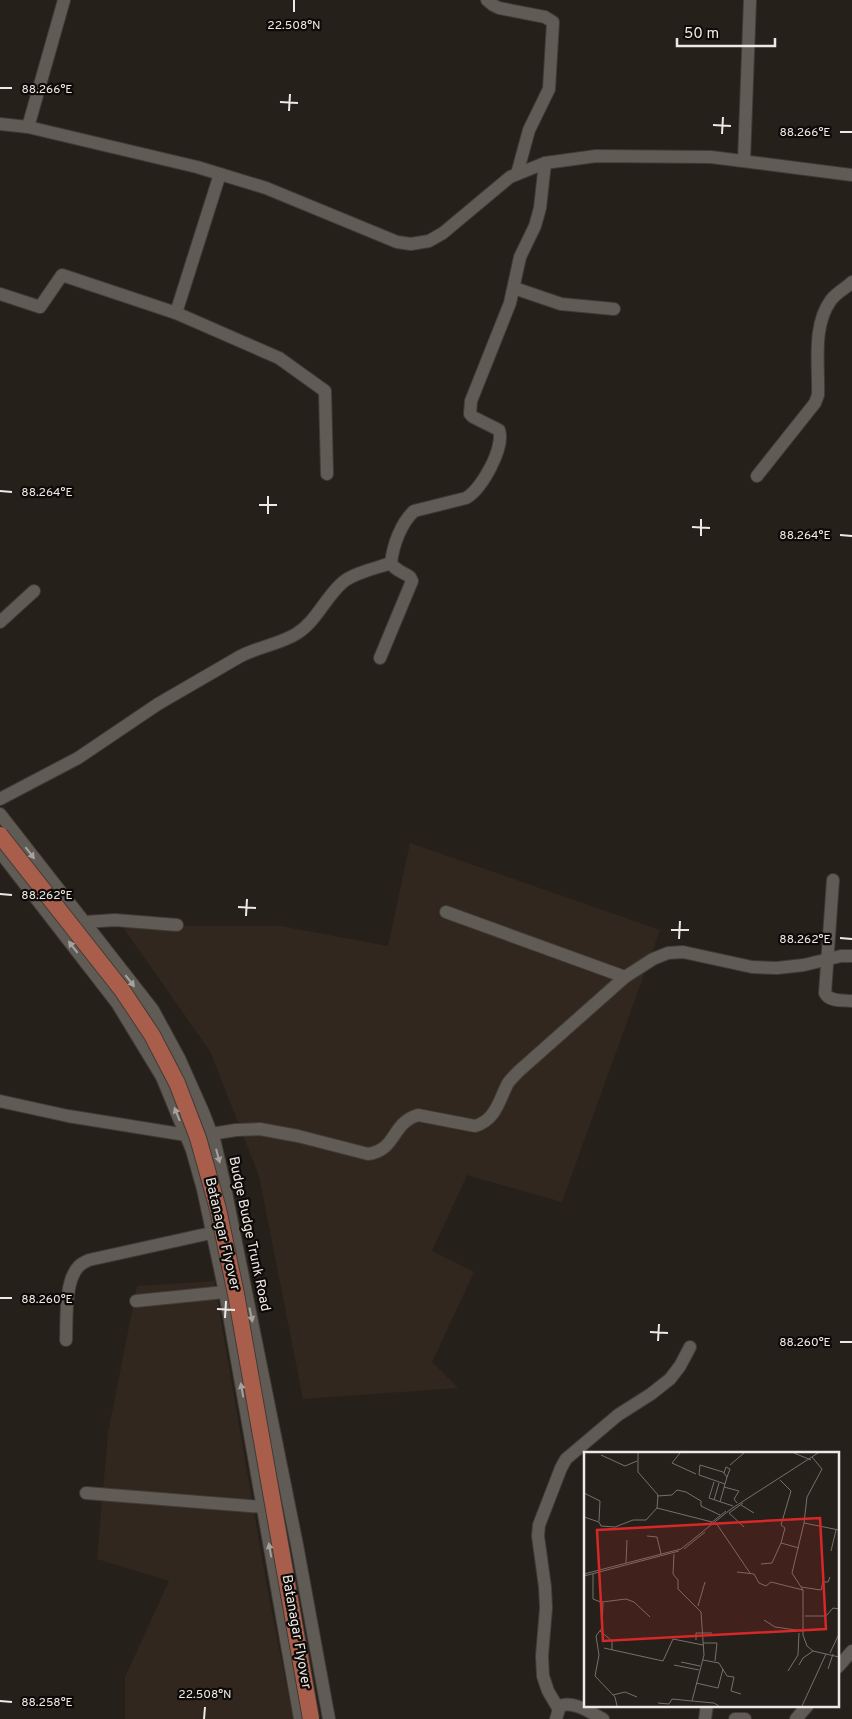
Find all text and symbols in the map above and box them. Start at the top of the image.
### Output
scale bar [677,15,774,47]
text: 22.508°N [267,18,321,34]
text: 50 m [684,25,719,44]
text: 88.266°E [21,82,73,98]
text: 88.266°E [779,125,831,141]
text: 88.264°E [21,485,73,501]
text: 88.264°E [779,528,831,544]
one-way arrow [25,846,35,859]
text: 88.262°E [21,888,73,904]
text: 88.262°E [779,932,831,948]
one-way arrow [68,941,79,954]
one-way arrow [125,974,135,988]
one-way arrow [173,1106,180,1121]
one-way arrow [214,1149,222,1164]
street label: Budge Budge Trunk Road [224,1155,274,1313]
street label: Batanagar Flyover [201,1176,243,1293]
text: 88.260°E [21,1292,73,1308]
one-way arrow [248,1308,256,1324]
text: 88.260°E [779,1335,831,1351]
one-way arrow [238,1382,246,1398]
inset map [584,1452,840,1706]
one-way arrow [266,1542,274,1558]
street label: Batanagar Flyover [278,1574,315,1691]
text: 22.508°N [178,1687,232,1703]
text: 88.258°E [21,1695,73,1711]

